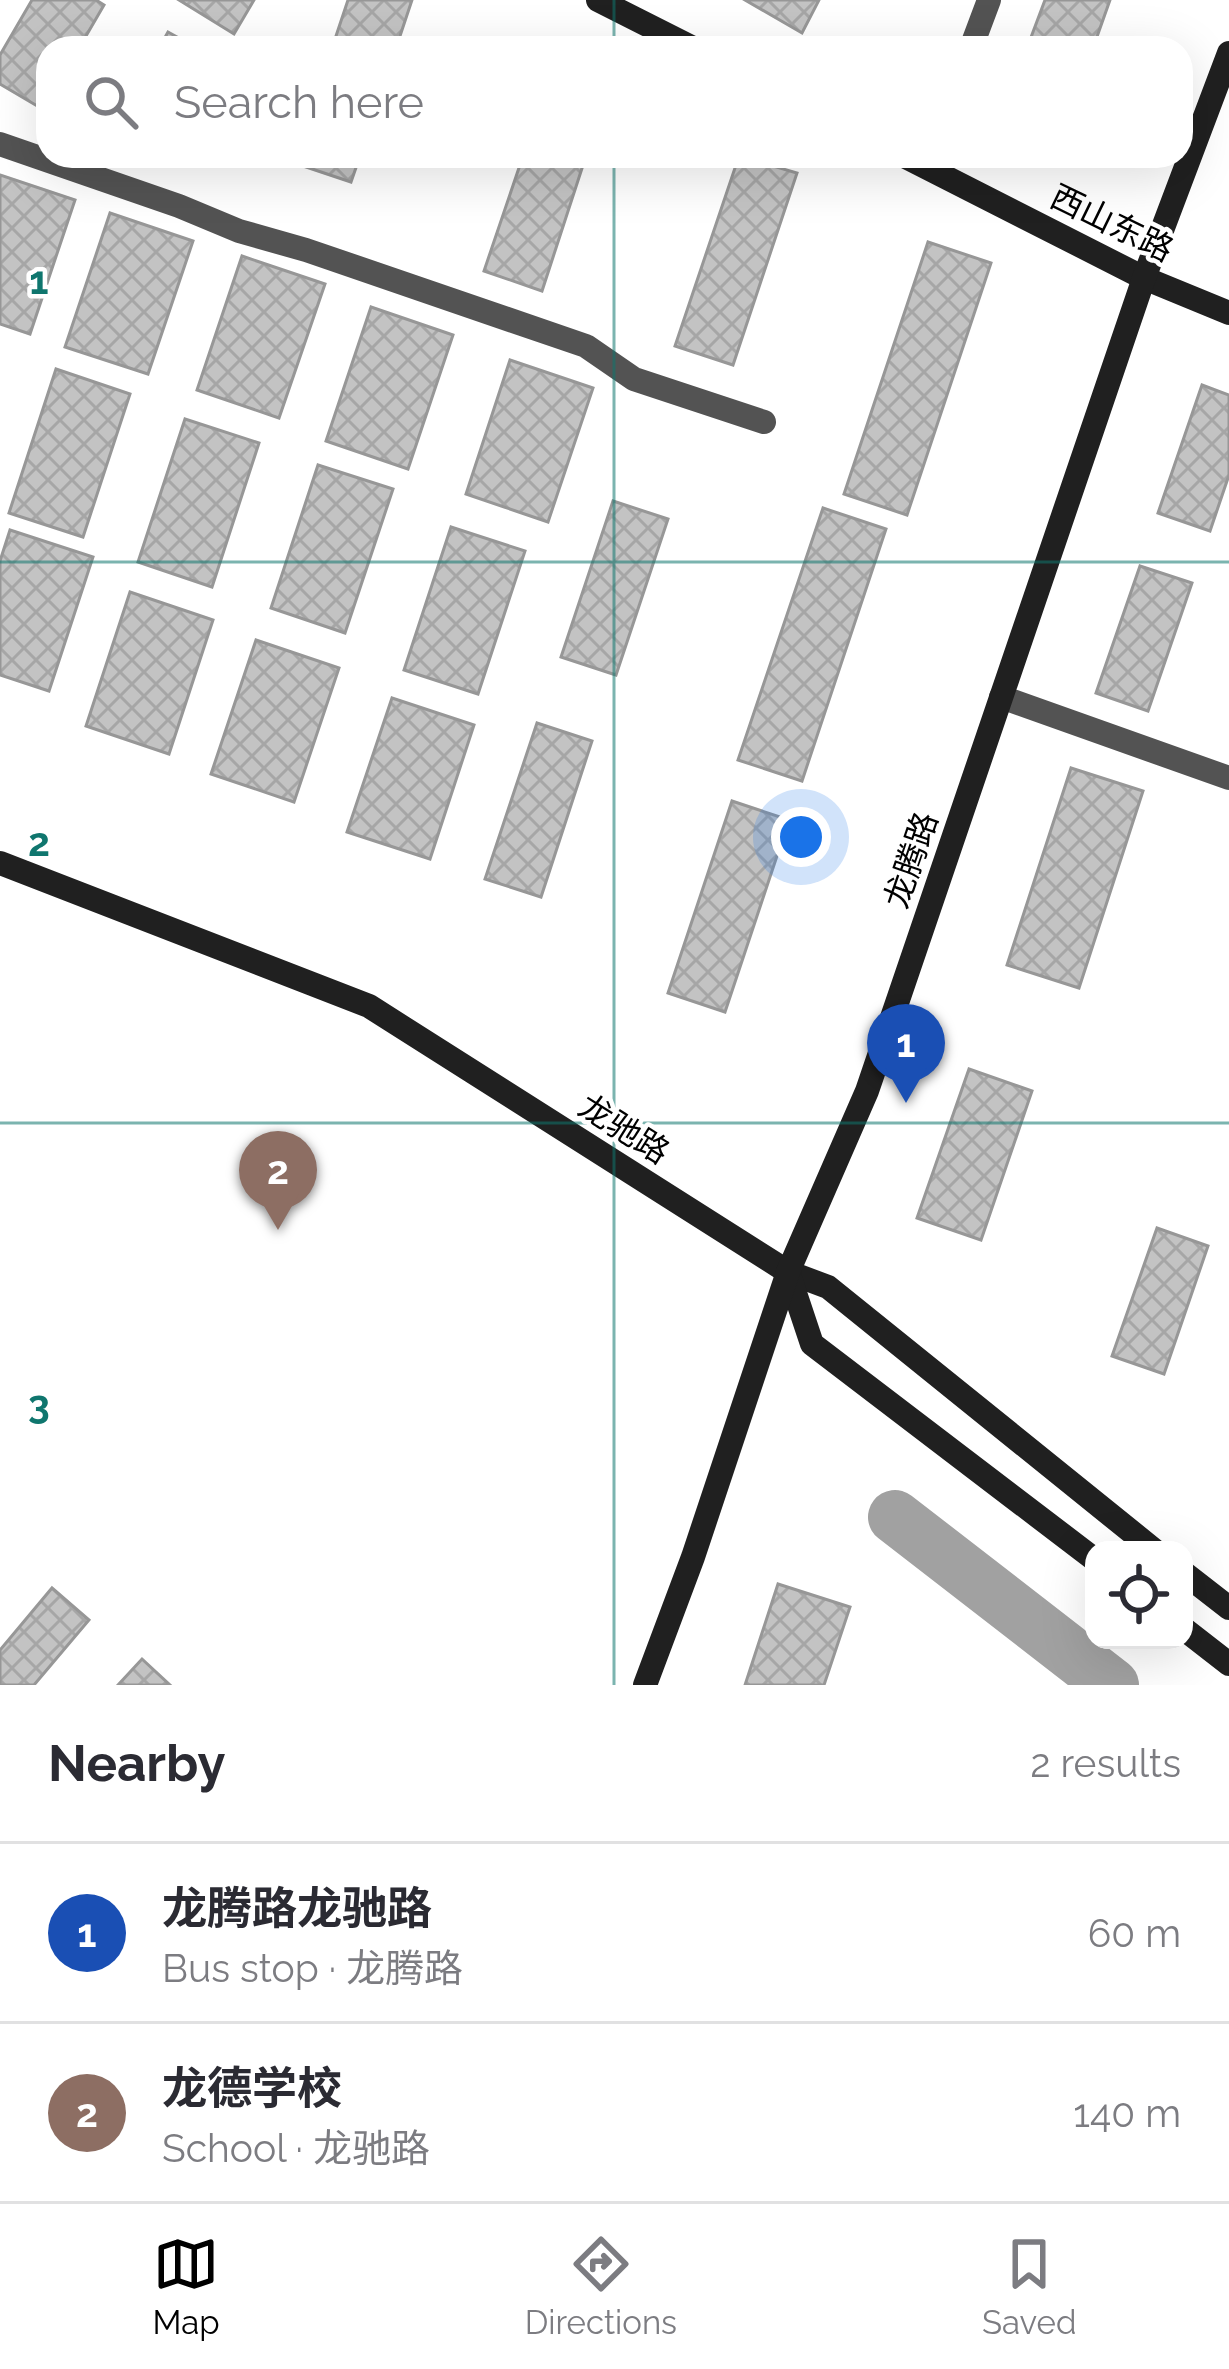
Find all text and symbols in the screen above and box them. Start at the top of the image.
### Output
search box [36,36,1193,168]
icon: search [78,69,144,135]
text: Search here [174,76,424,129]
street label: 西山东路 [1044,177,1180,269]
text: 1 [29,257,49,303]
your location [771,807,831,867]
street label: 龙腾路 [876,807,946,913]
text: 2 [28,819,50,865]
pin: 1 [867,1004,945,1103]
street label: 龙驰路 [572,1086,676,1172]
pin: 2 [239,1131,317,1230]
text: 3 [28,1381,50,1427]
map controls [1085,1541,1193,1649]
button: locate [1085,1541,1193,1649]
text: Nearby [48,1733,225,1793]
text: 2 results [1030,1740,1181,1786]
text: 龙腾路龙驰路 [162,1882,432,1935]
text: 1 [77,1910,97,1956]
text: 60 m [1088,1910,1181,1956]
text: Bus stop · 龙腾路 [162,1945,463,1991]
text: 龙德学校 [162,2062,342,2115]
text: 2 [76,2090,98,2136]
text: 140 m [1073,2090,1181,2136]
text: School · 龙驰路 [162,2125,430,2171]
tab: Map [153,2231,220,2342]
tab: Directions [525,2231,677,2342]
tab: Saved [982,2231,1076,2342]

